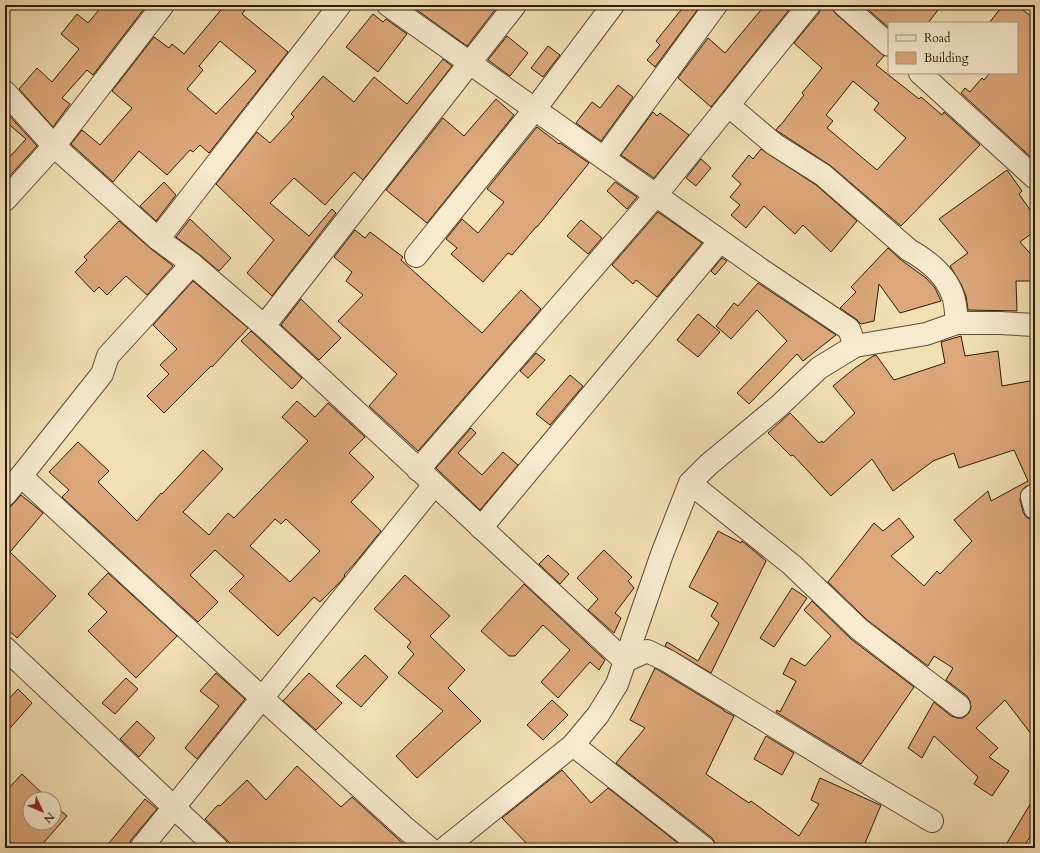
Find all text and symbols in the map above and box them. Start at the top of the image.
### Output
legend [888,22,1018,74]
text: Road [924,30,951,46]
text: Building [924,50,969,66]
north arrow [22,791,62,831]
text: N [40,809,58,827]

